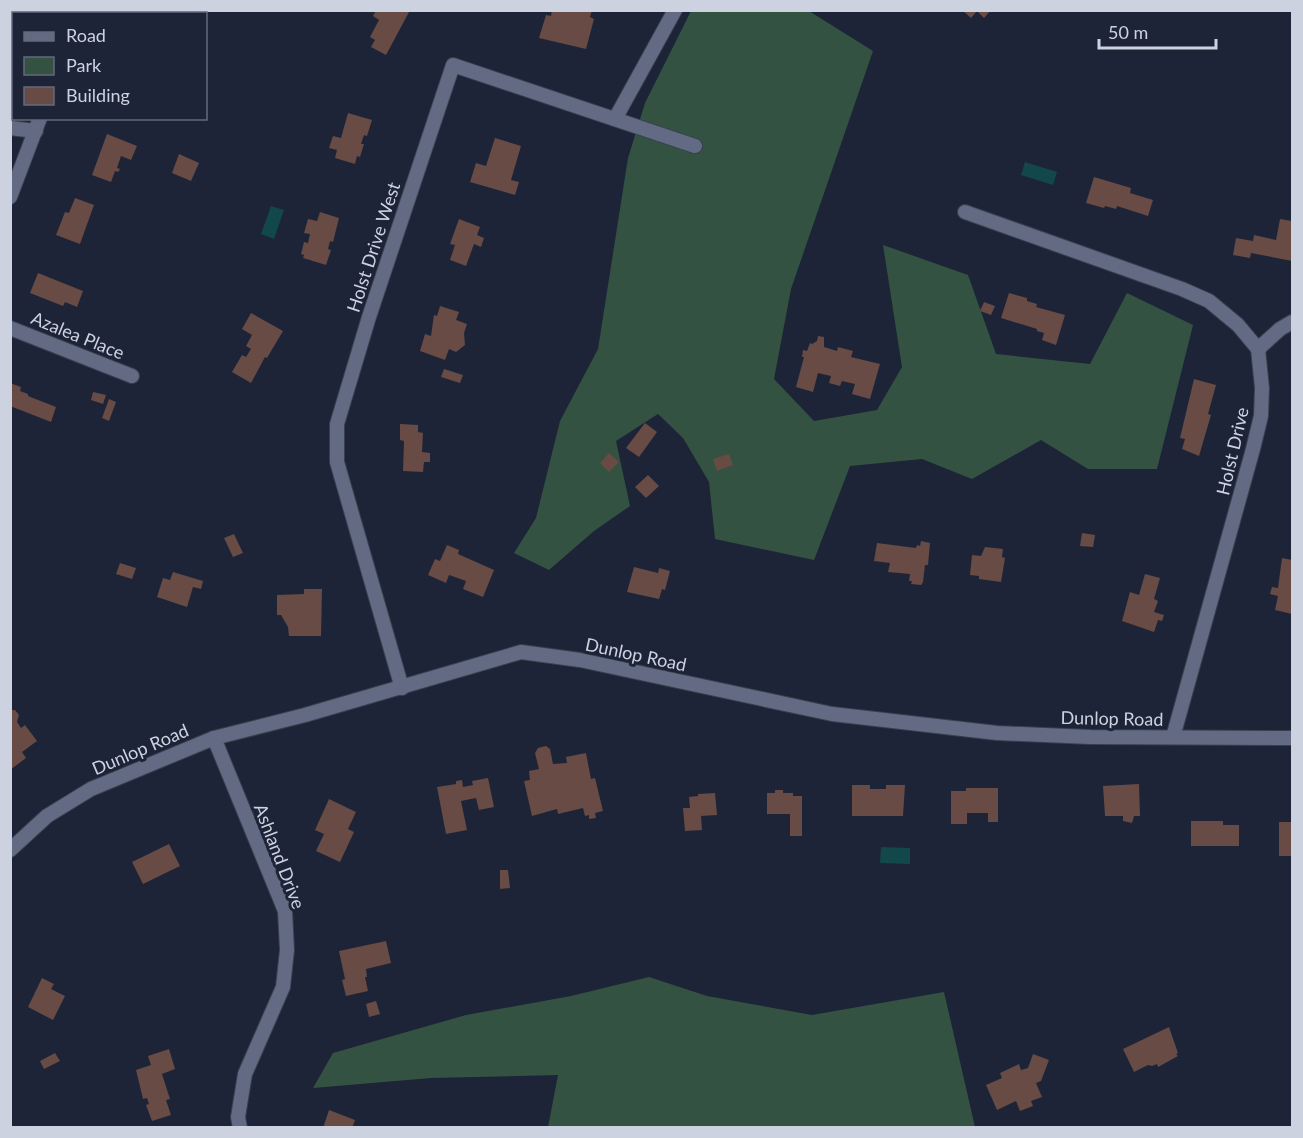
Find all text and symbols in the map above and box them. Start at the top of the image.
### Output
legend [12,12,207,120]
scale bar [1099,12,1216,50]
text: 50 m [1108,21,1148,43]
text: Road [66,24,106,46]
text: Park [66,54,102,76]
text: Building [66,84,130,106]
street label: Holst Drive West [342,179,405,315]
street label: Azalea Place [28,306,128,364]
street label: Holst Drive [1211,405,1253,497]
street label: Dunlop Road [583,633,689,675]
street label: Dunlop Road [1060,706,1164,730]
street label: Dunlop Road [88,719,192,779]
street label: Ashland Drive [250,800,310,912]

